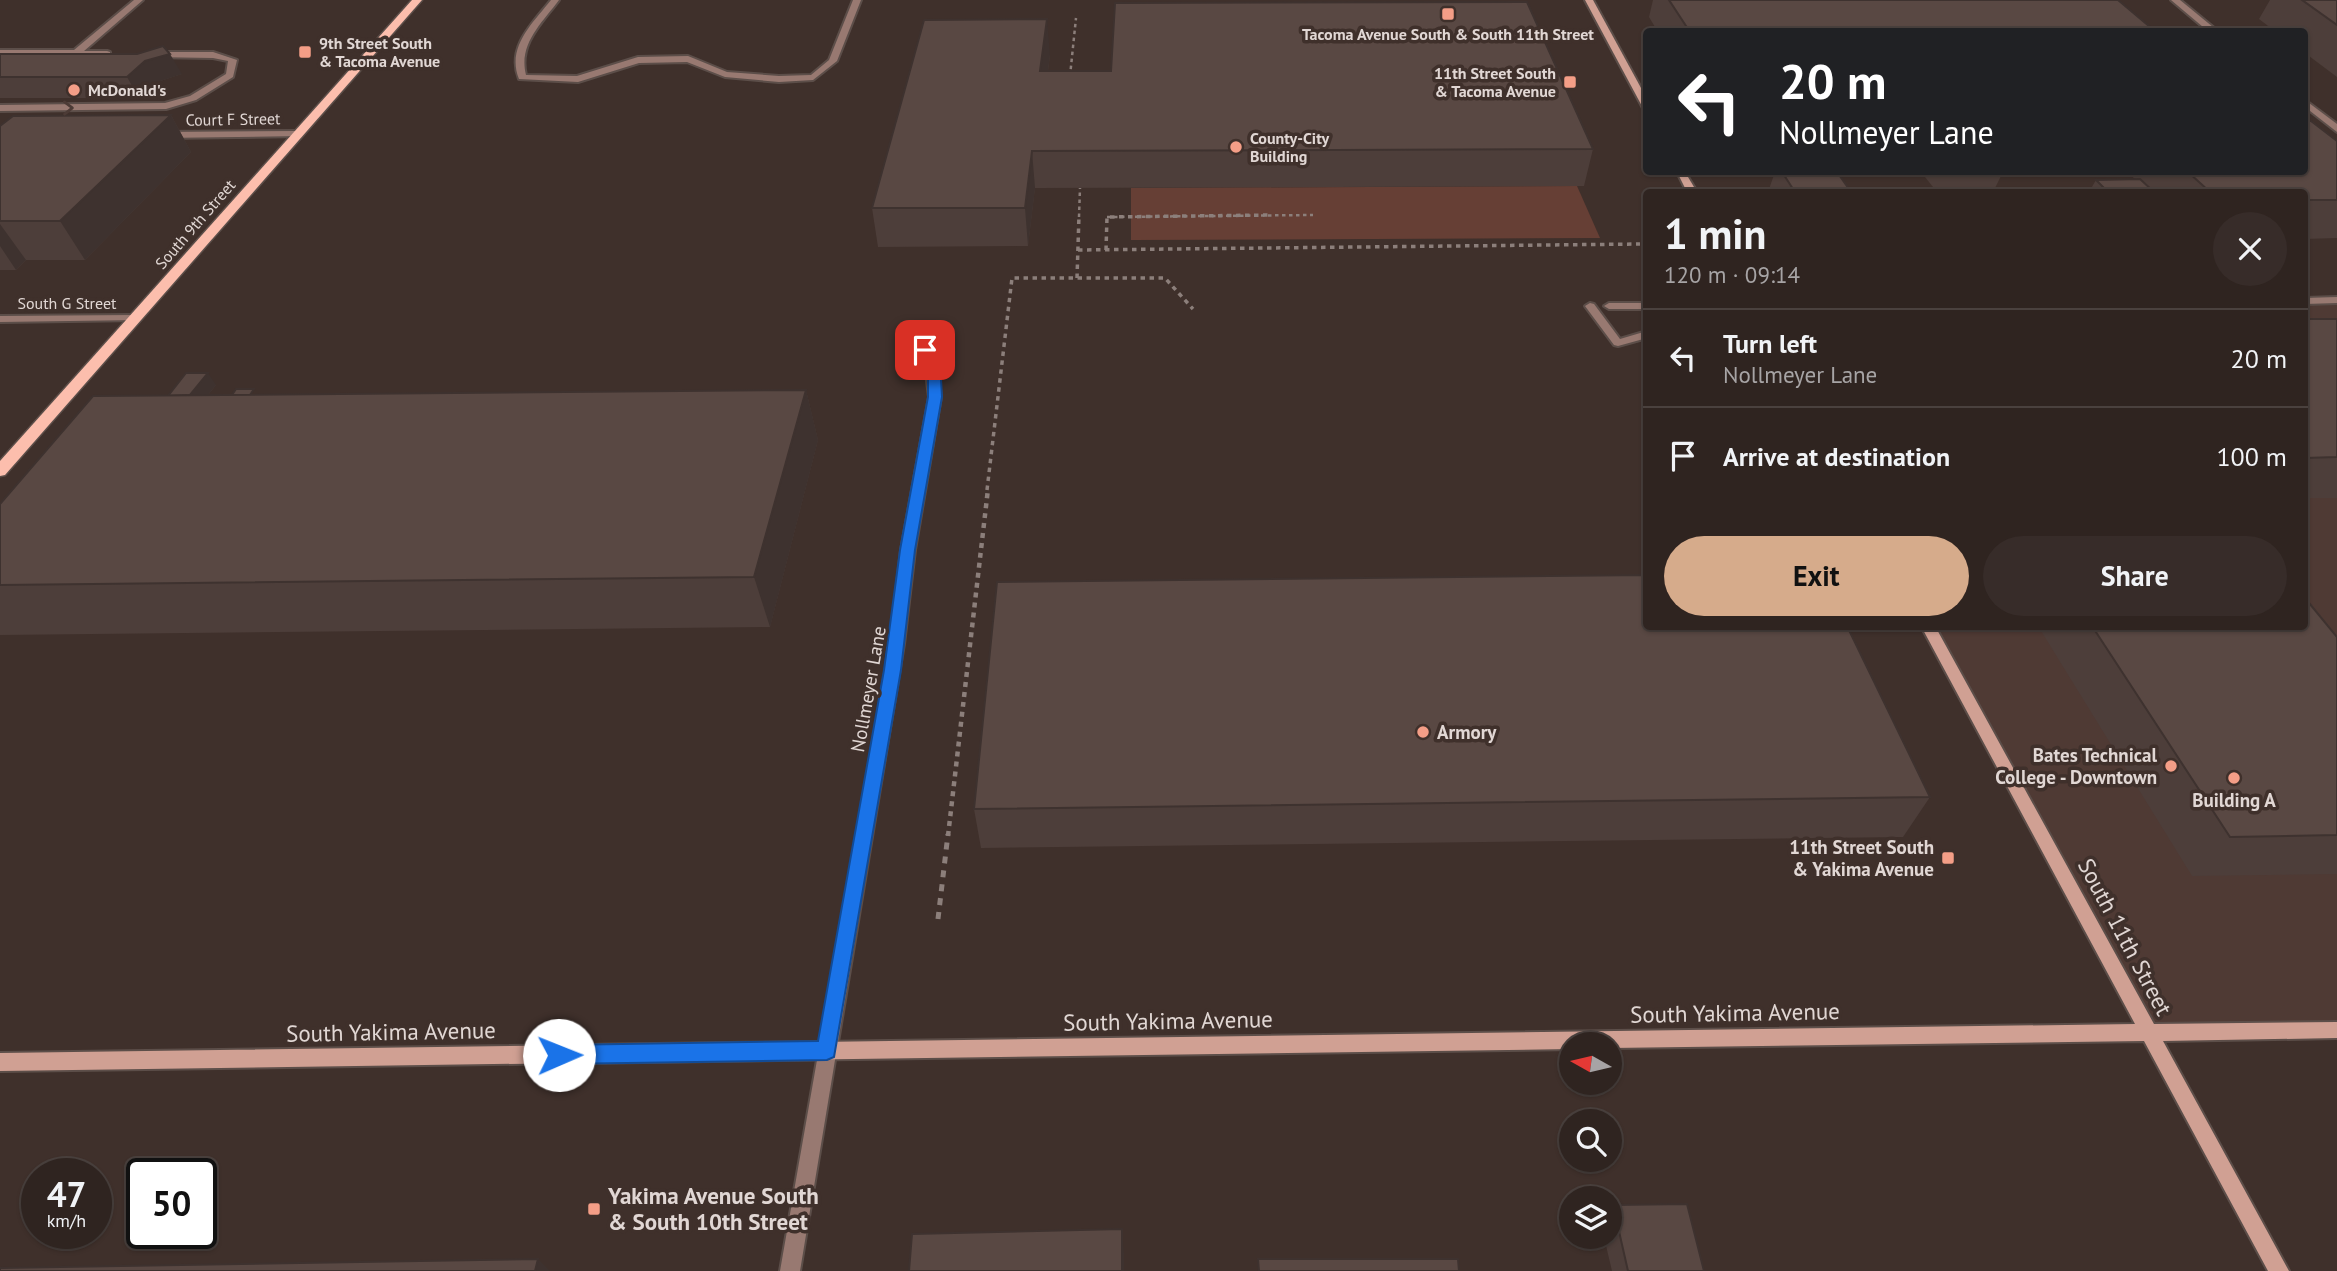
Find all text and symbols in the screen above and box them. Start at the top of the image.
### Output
marker: Tacoma Avenue South & South 11th Street [1440,6,1456,22]
place label: Tacoma Avenue South & South 11th Street [1302,24,1594,44]
place label: 9th Street South & Tacoma Avenue [319,33,440,71]
marker: 9th Street South & Tacoma Avenue [297,44,313,60]
text: 20 m [1779,49,1886,113]
icon: left [1664,56,1755,147]
place label: 11th Street South & Tacoma Avenue [1434,63,1556,101]
marker: 11th Street South & Tacoma Avenue [1562,74,1578,90]
place label: McDonald's [88,80,167,100]
marker: McDonald's [66,82,82,98]
one-way arrow [63,100,74,115]
street label: Court F Street [185,108,281,130]
text: Nollmeyer Lane [1779,111,1994,153]
place label: County-City Building [1250,128,1329,166]
marker: County-City Building [1228,139,1244,155]
street label: South 9th Street [151,175,240,273]
text: 1 min [1664,206,1766,261]
button: close [2213,212,2287,286]
text: 120 m · 09:14 [1664,260,1800,289]
street label: South G Street [17,293,117,313]
pin [895,320,955,380]
text: Turn left [1723,327,1817,360]
icon: arrive [906,331,944,369]
icon: left [1664,339,1702,377]
text: 20 m [2231,342,2287,375]
text: Nollmeyer Lane [1723,360,1877,389]
icon: arrive [1664,437,1702,475]
text: Arrive at destination [1723,440,1950,473]
text: 100 m [2216,440,2287,473]
button: Exit [1664,536,1969,616]
button: Share [1983,536,2287,616]
street label: Nollmeyer Lane [845,624,891,754]
place label: Armory [1437,720,1497,744]
marker: Armory [1415,724,1431,740]
place label: Bates Technical College - Downtown [1995,743,2157,789]
marker: Bates Technical College - Downtown [2163,758,2179,774]
marker: Building A [2226,770,2242,786]
place label: Building A [2192,788,2276,812]
place label: 11th Street South & Yakima Avenue [1789,835,1934,881]
marker: 11th Street South & Yakima Avenue [1940,850,1956,866]
street label: South 11th Street [2072,853,2179,1020]
street label: South Yakima Avenue [1630,996,1840,1029]
street label: South Yakima Avenue [1063,1004,1273,1037]
street label: South Yakima Avenue [286,1015,496,1048]
position arrow [522,1018,596,1092]
north arrow [1559,1032,1622,1096]
map controls [1559,1032,1622,1249]
button: search [1559,1109,1622,1172]
speed limit sign: 50 [126,1158,217,1249]
text: 47 [47,1171,86,1217]
place label: Yakima Avenue South & South 10th Street [607,1181,819,1236]
button: layers [1559,1186,1622,1249]
marker: Yakima Avenue South & South 10th Street [586,1201,602,1217]
text: km/h [47,1209,86,1232]

